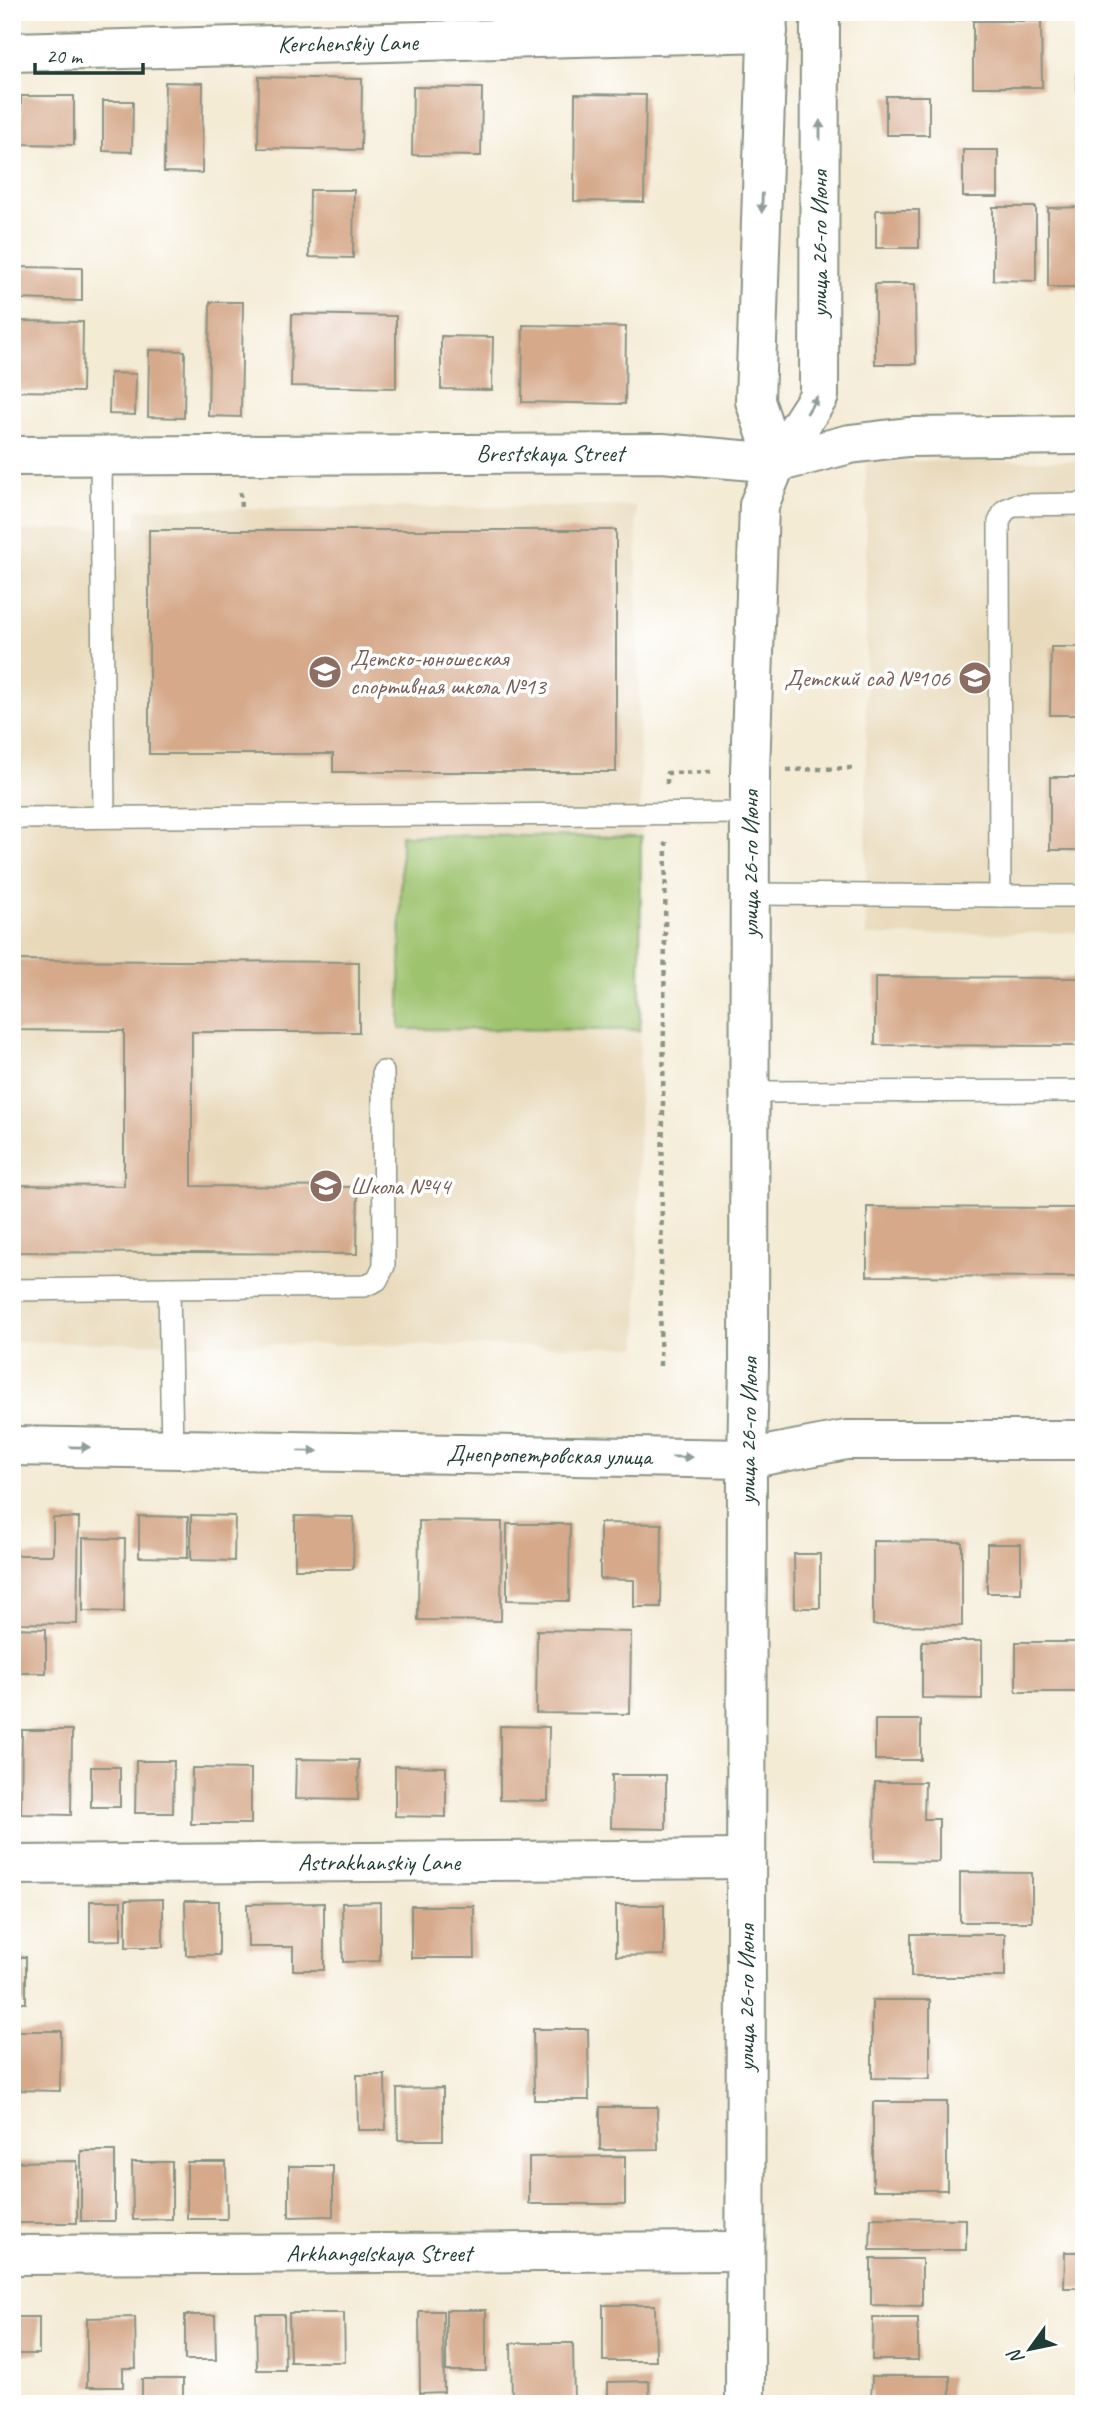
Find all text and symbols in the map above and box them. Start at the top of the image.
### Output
street label: Kerchenskiy Lane [278,27,420,59]
scale bar [35,32,144,76]
text: 20 m [46,43,84,69]
one-way arrow [814,119,826,141]
street label: улица 26-го Июня [804,169,834,319]
one-way arrow [756,192,768,214]
one-way arrow [806,395,819,415]
street label: Brestskaya Street [476,438,627,468]
place label: Детско-юношеская спортивная школа №13 [350,643,548,701]
school or university icon: Детско-юношеская спортивная школа №13 [306,653,344,691]
school or university icon: Детский сад №106 [956,659,994,697]
place label: Детский сад №106 [784,663,951,693]
street label: улица 26-го Июня [735,789,765,939]
school or university icon: Школа №44 [307,1167,345,1205]
place label: Школа №44 [350,1171,452,1201]
street label: улица 26-го Июня [732,1356,764,1507]
street label: Днепропетровская улица [446,1438,654,1472]
one-way arrow [70,1442,92,1453]
one-way arrow [297,1445,319,1457]
one-way arrow [672,1451,694,1463]
street label: Astrakhanskiy Lane [298,1847,462,1877]
street label: улица 26-го Июня [731,1923,761,2073]
street label: Arkhangelskaya Street [286,2238,475,2268]
north arrow [995,2314,1064,2384]
text: N [1002,2344,1030,2369]

